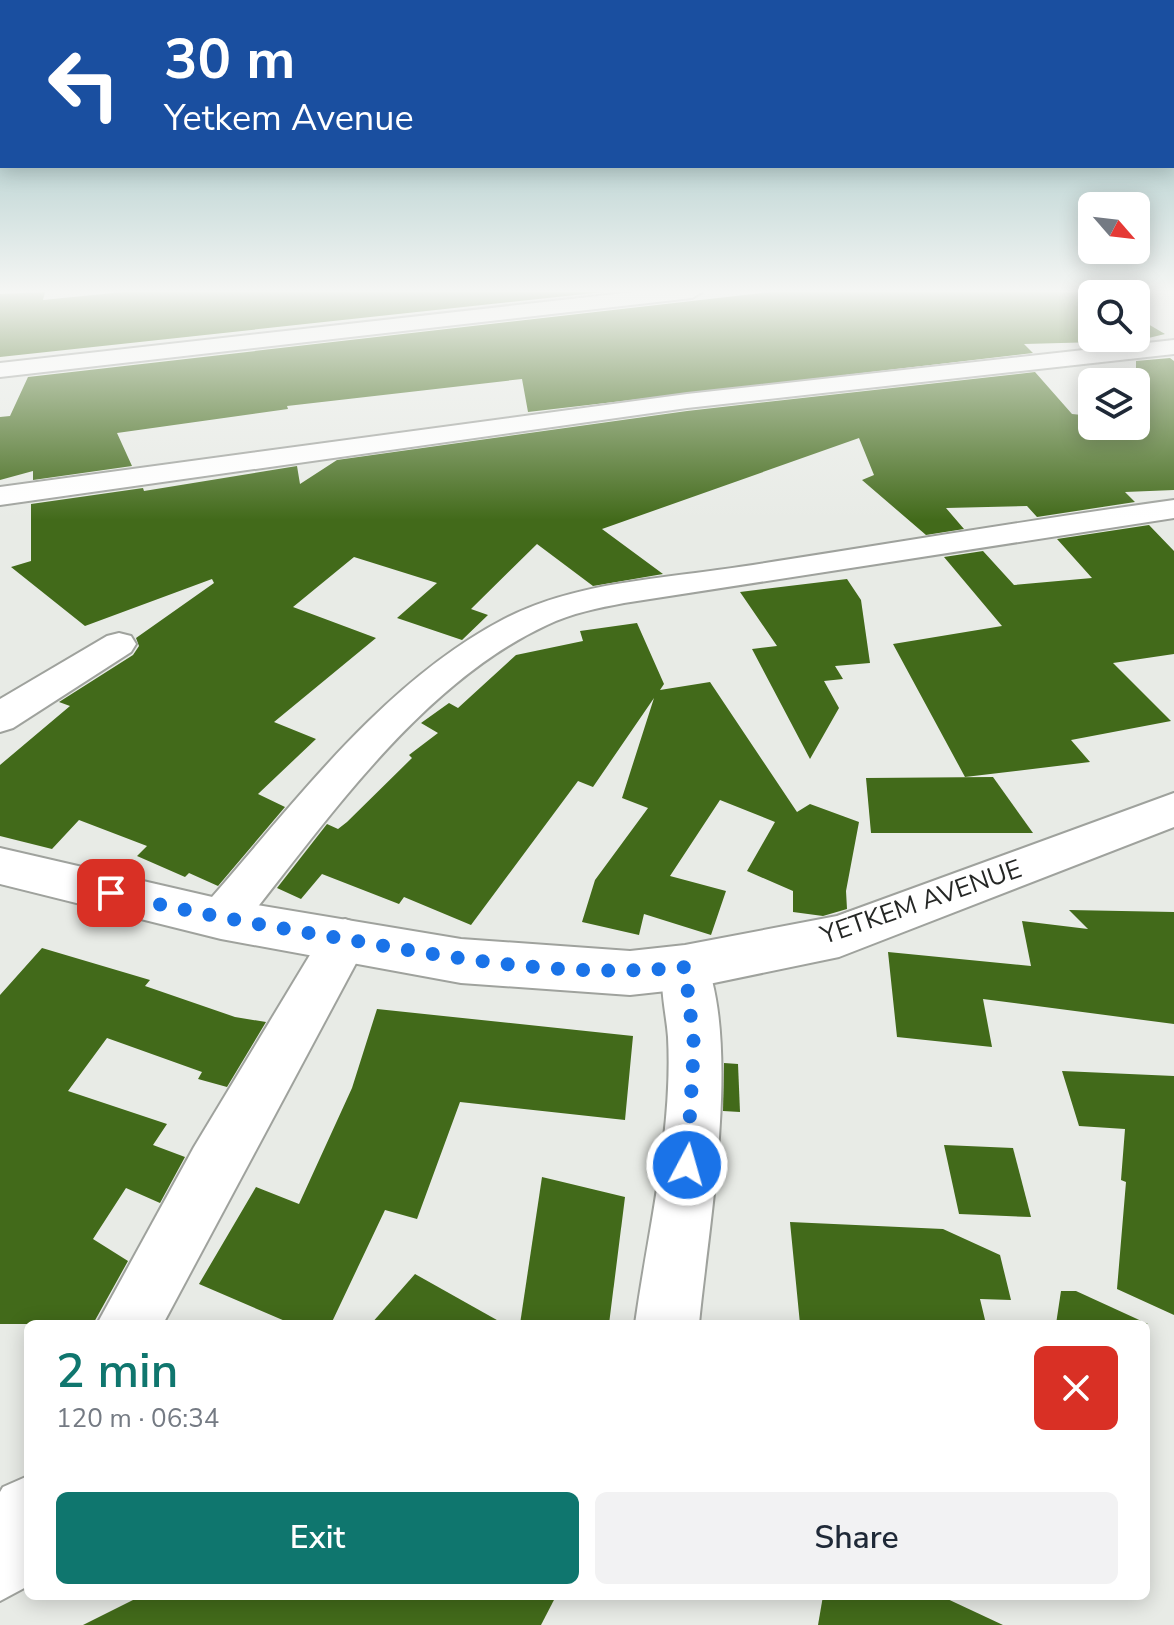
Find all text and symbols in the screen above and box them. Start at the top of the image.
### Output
text: 30 m [164,21,295,98]
icon: left [32,32,136,136]
text: Yetkem Avenue [164,94,414,143]
north arrow [1078,192,1150,264]
map controls [1078,192,1150,440]
button: search [1078,280,1150,352]
button: layers [1078,368,1150,440]
street label: YETKEM AVENUE [815,851,1026,953]
pin [77,859,145,927]
icon: arrive [89,871,133,915]
position arrow [645,1123,729,1207]
text: 2 min [56,1338,178,1404]
button: close [1034,1346,1118,1430]
text: 120 m · 06:34 [56,1401,219,1436]
button: Exit [56,1492,579,1584]
button: Share [595,1492,1118,1584]

